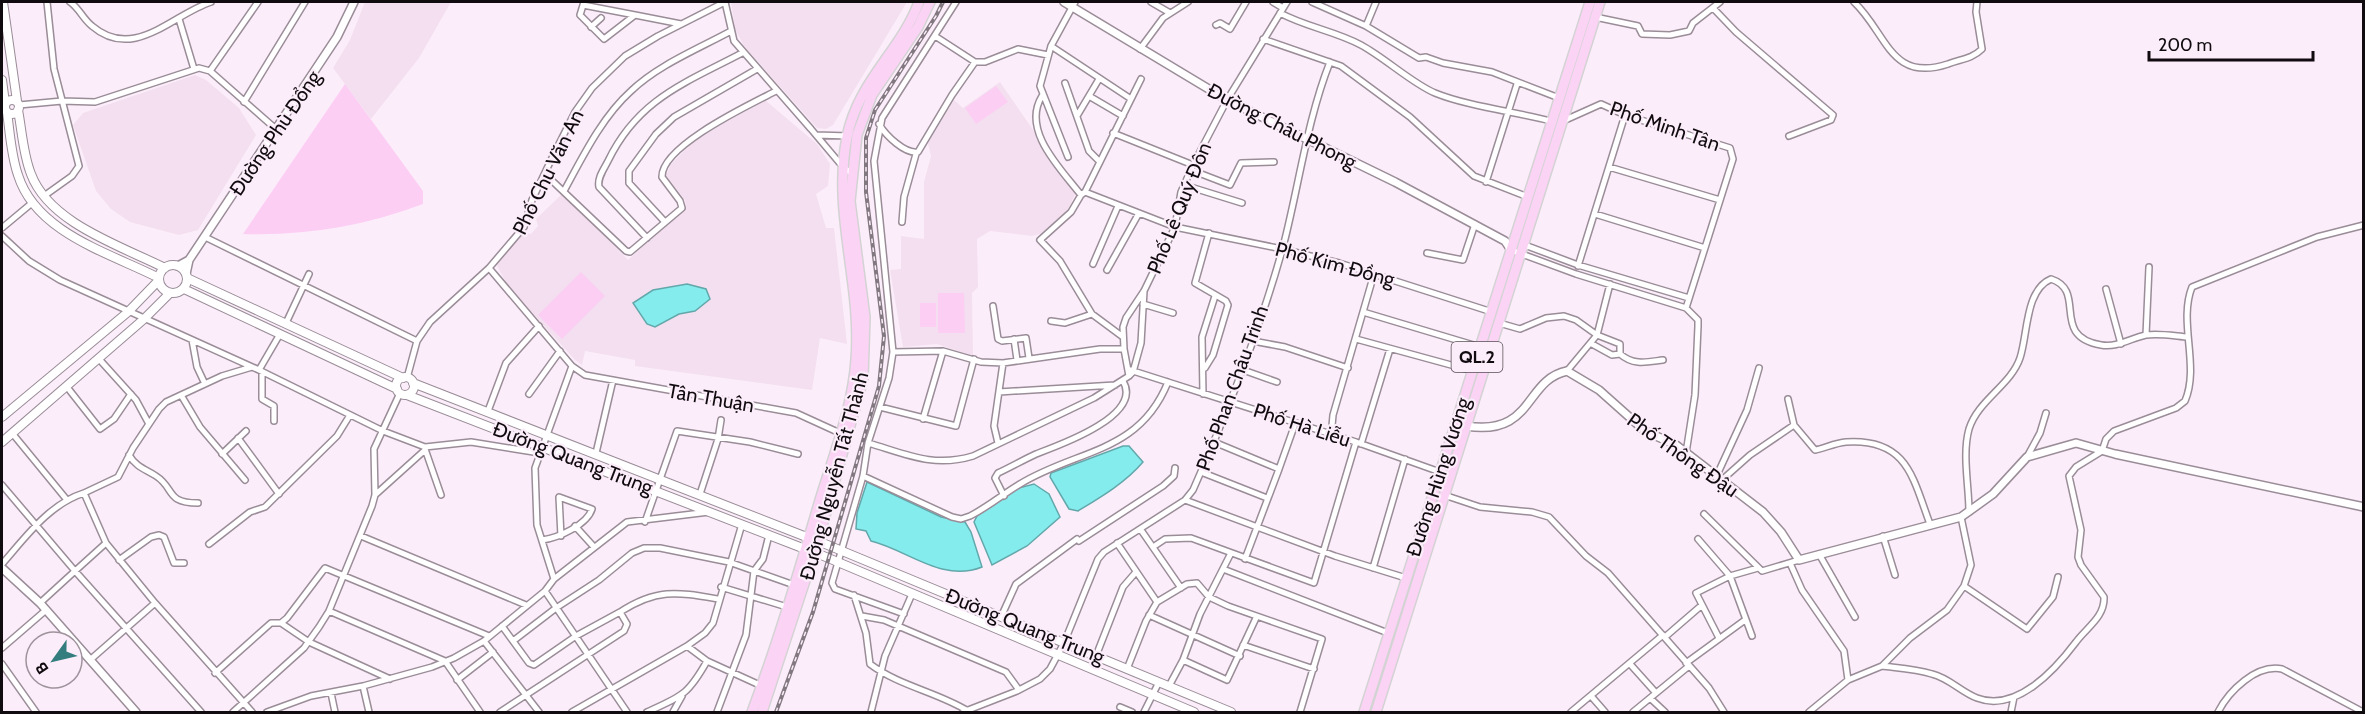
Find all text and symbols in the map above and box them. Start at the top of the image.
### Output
scale bar [2149,24,2312,62]
text: 200 m [2158,34,2212,56]
street label: Đường Phù Đổng [224,65,326,200]
street label: Đường Châu Phong [1204,78,1361,174]
street label: Phố Minh Tân [1607,96,1723,156]
street label: Phố Chu Văn An [507,106,589,238]
street label: Phố Lê Quý Đôn [1142,139,1216,277]
street label: Phố Kim Đồng [1273,237,1398,292]
street label: Phố Phan Châu Trinh [1191,302,1273,474]
road number: QL.2 [1452,342,1502,372]
street label: Đường Nguyễn Tất Thành [795,369,873,583]
street label: Tân Thuận [666,379,756,417]
street label: Đường Hùng Vương [1401,393,1475,560]
street label: Phố Hà Liễu [1250,398,1354,452]
street label: Phố Thông Đậu [1623,408,1743,502]
street label: Đường Quang Trung [490,416,657,500]
street label: Đường Quang Trung [942,583,1109,669]
north arrow [24,630,84,690]
text: B [31,659,53,678]

